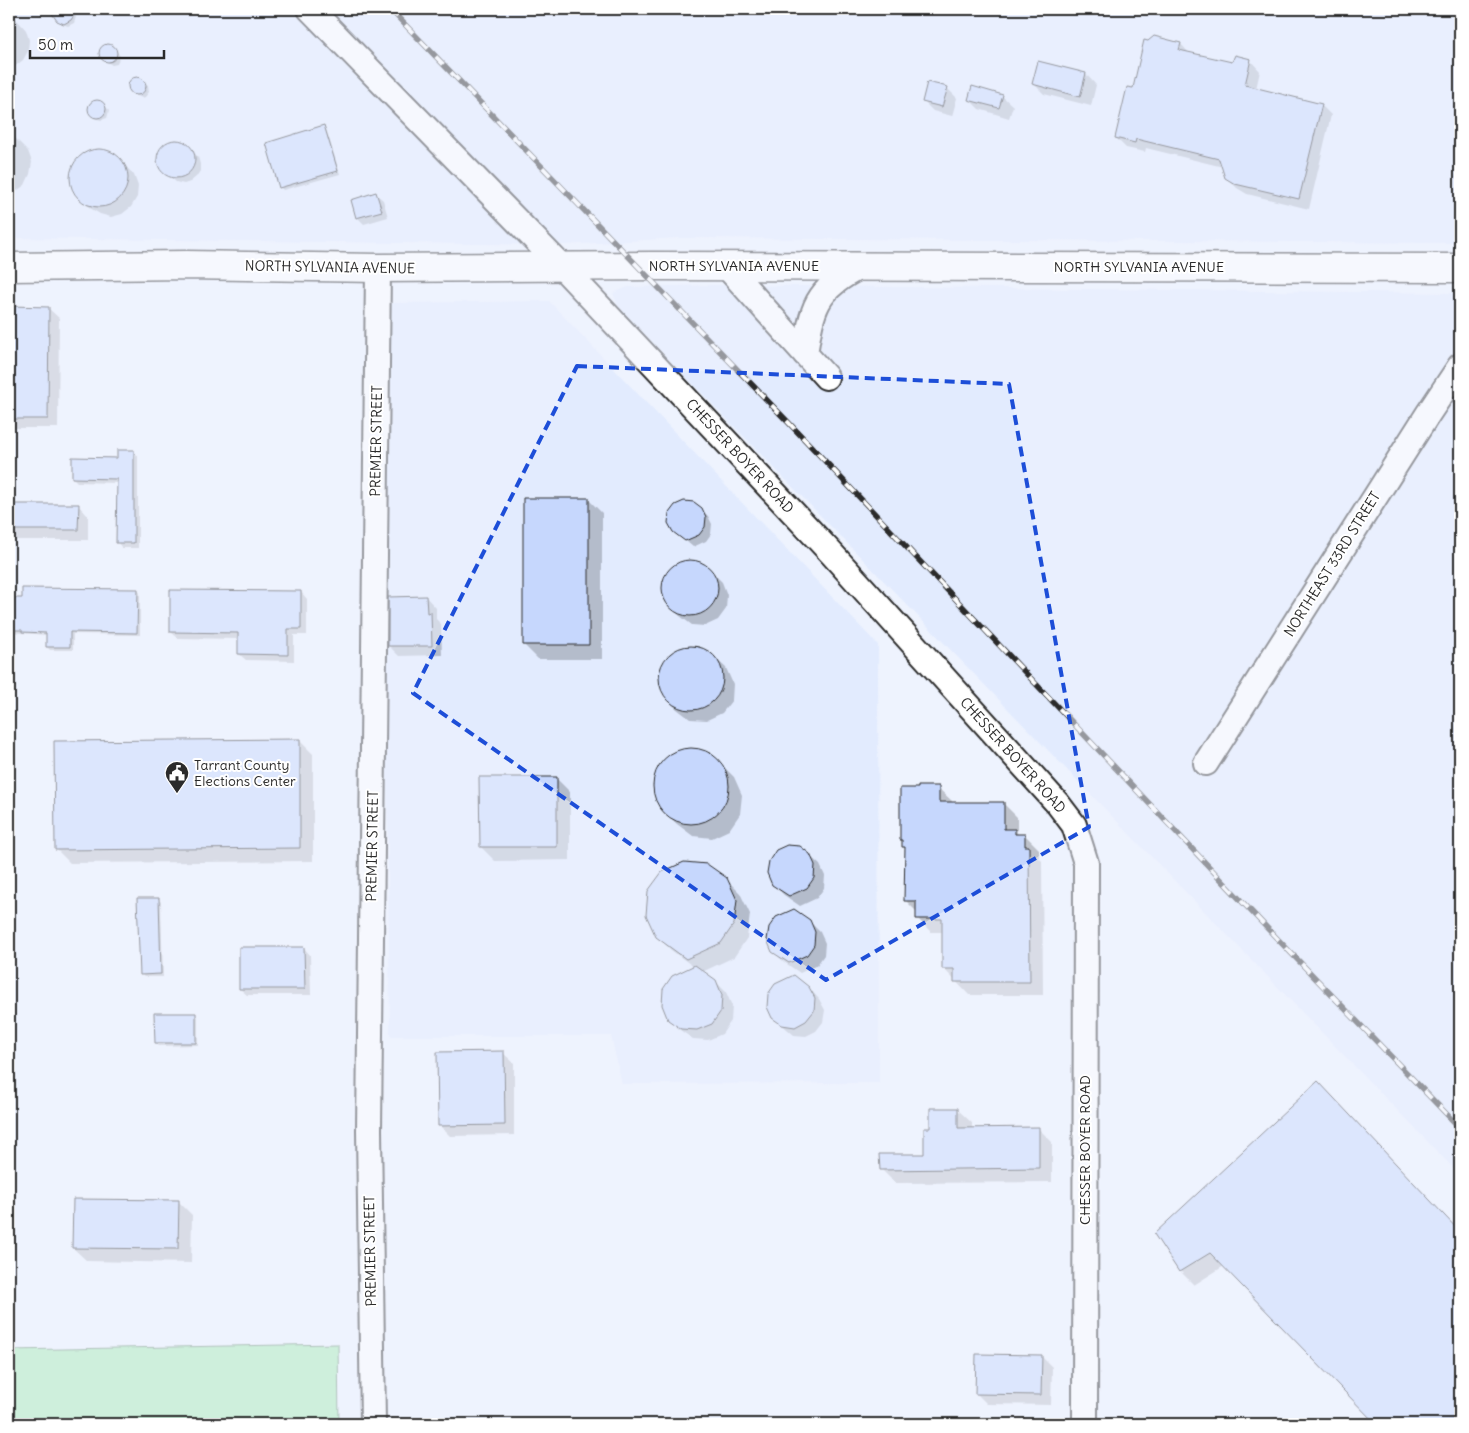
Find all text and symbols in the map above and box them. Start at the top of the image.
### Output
scale bar [30,28,164,60]
text: 50 m [38,35,73,54]
street label: NORTH SYLVANIA AVENUE [245,257,415,277]
street label: NORTH SYLVANIA AVENUE [649,257,819,275]
street label: NORTH SYLVANIA AVENUE [1054,258,1224,276]
street label: PREMIER STREET [366,385,386,497]
street label: CHESSER BOYER ROAD [682,395,798,517]
street label: NORTHEAST 33RD STREET [1280,488,1384,640]
street label: CHESSER BOYER ROAD [956,693,1070,817]
place label: Tarrant County Elections Center [194,756,296,790]
public building icon: Tarrant County Elections Center [164,760,190,794]
street label: PREMIER STREET [362,790,382,902]
street label: CHESSER BOYER ROAD [1076,1075,1094,1225]
street label: PREMIER STREET [360,1195,380,1307]

